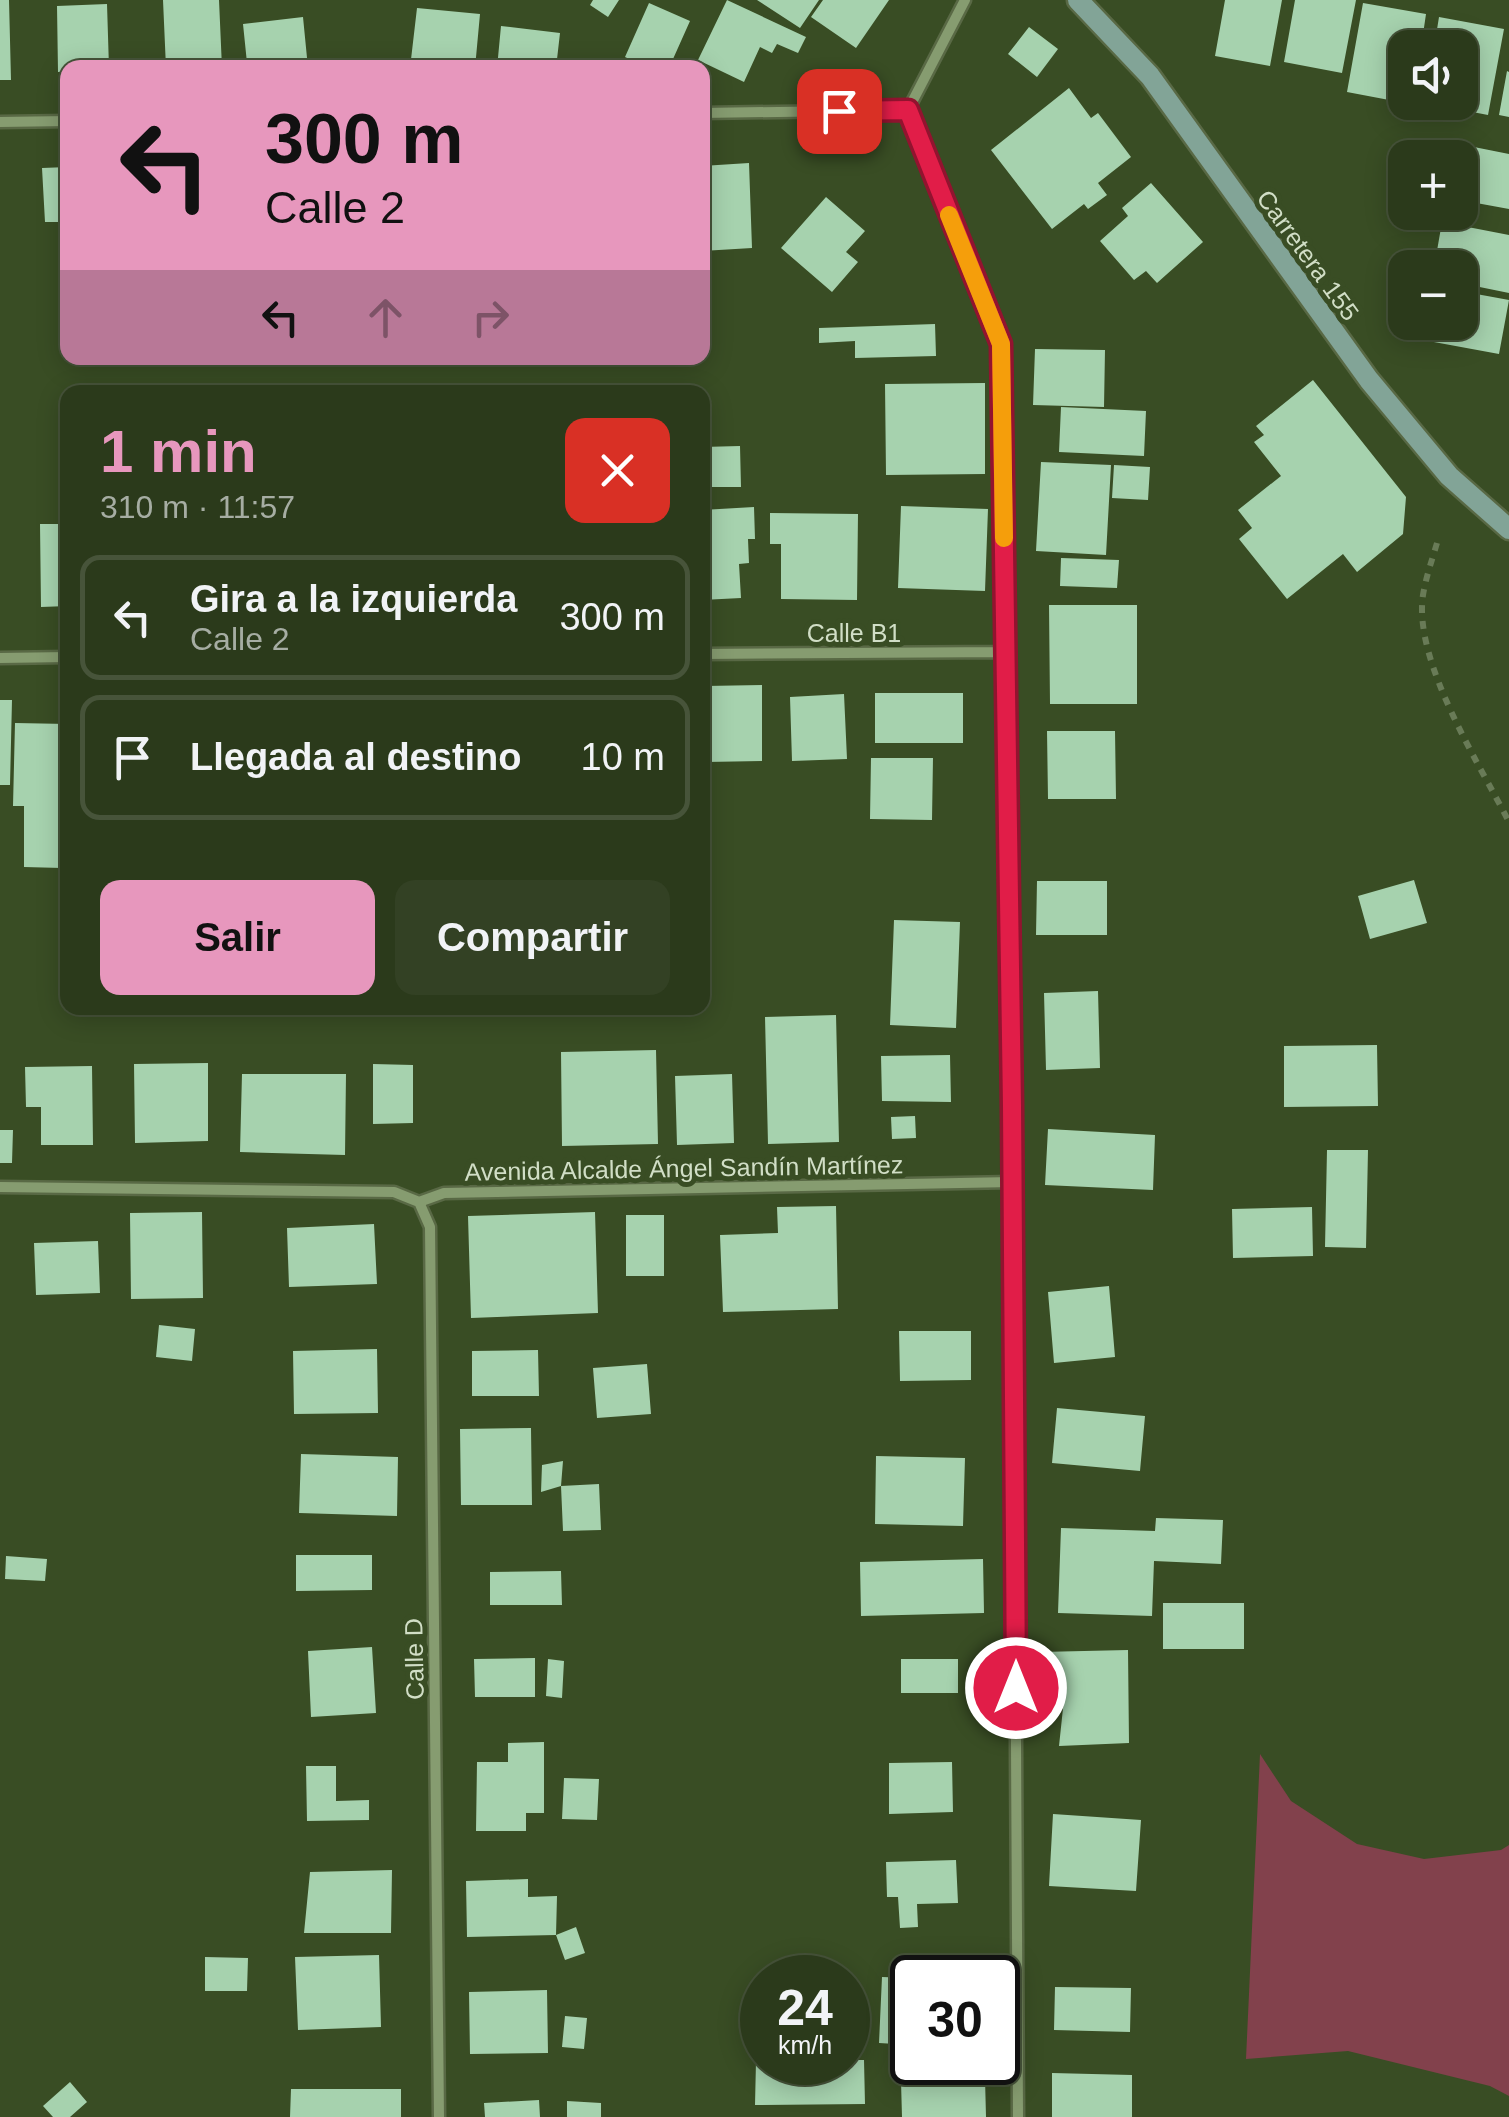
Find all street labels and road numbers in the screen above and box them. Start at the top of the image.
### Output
street label: Carretera 155 [1251,184,1365,326]
street label: Calle B1 [807,619,901,647]
street label: Avenida Alcalde Ángel Sandín Martínez [464,1150,904,1186]
street label: Calle D [399,1618,429,1700]

